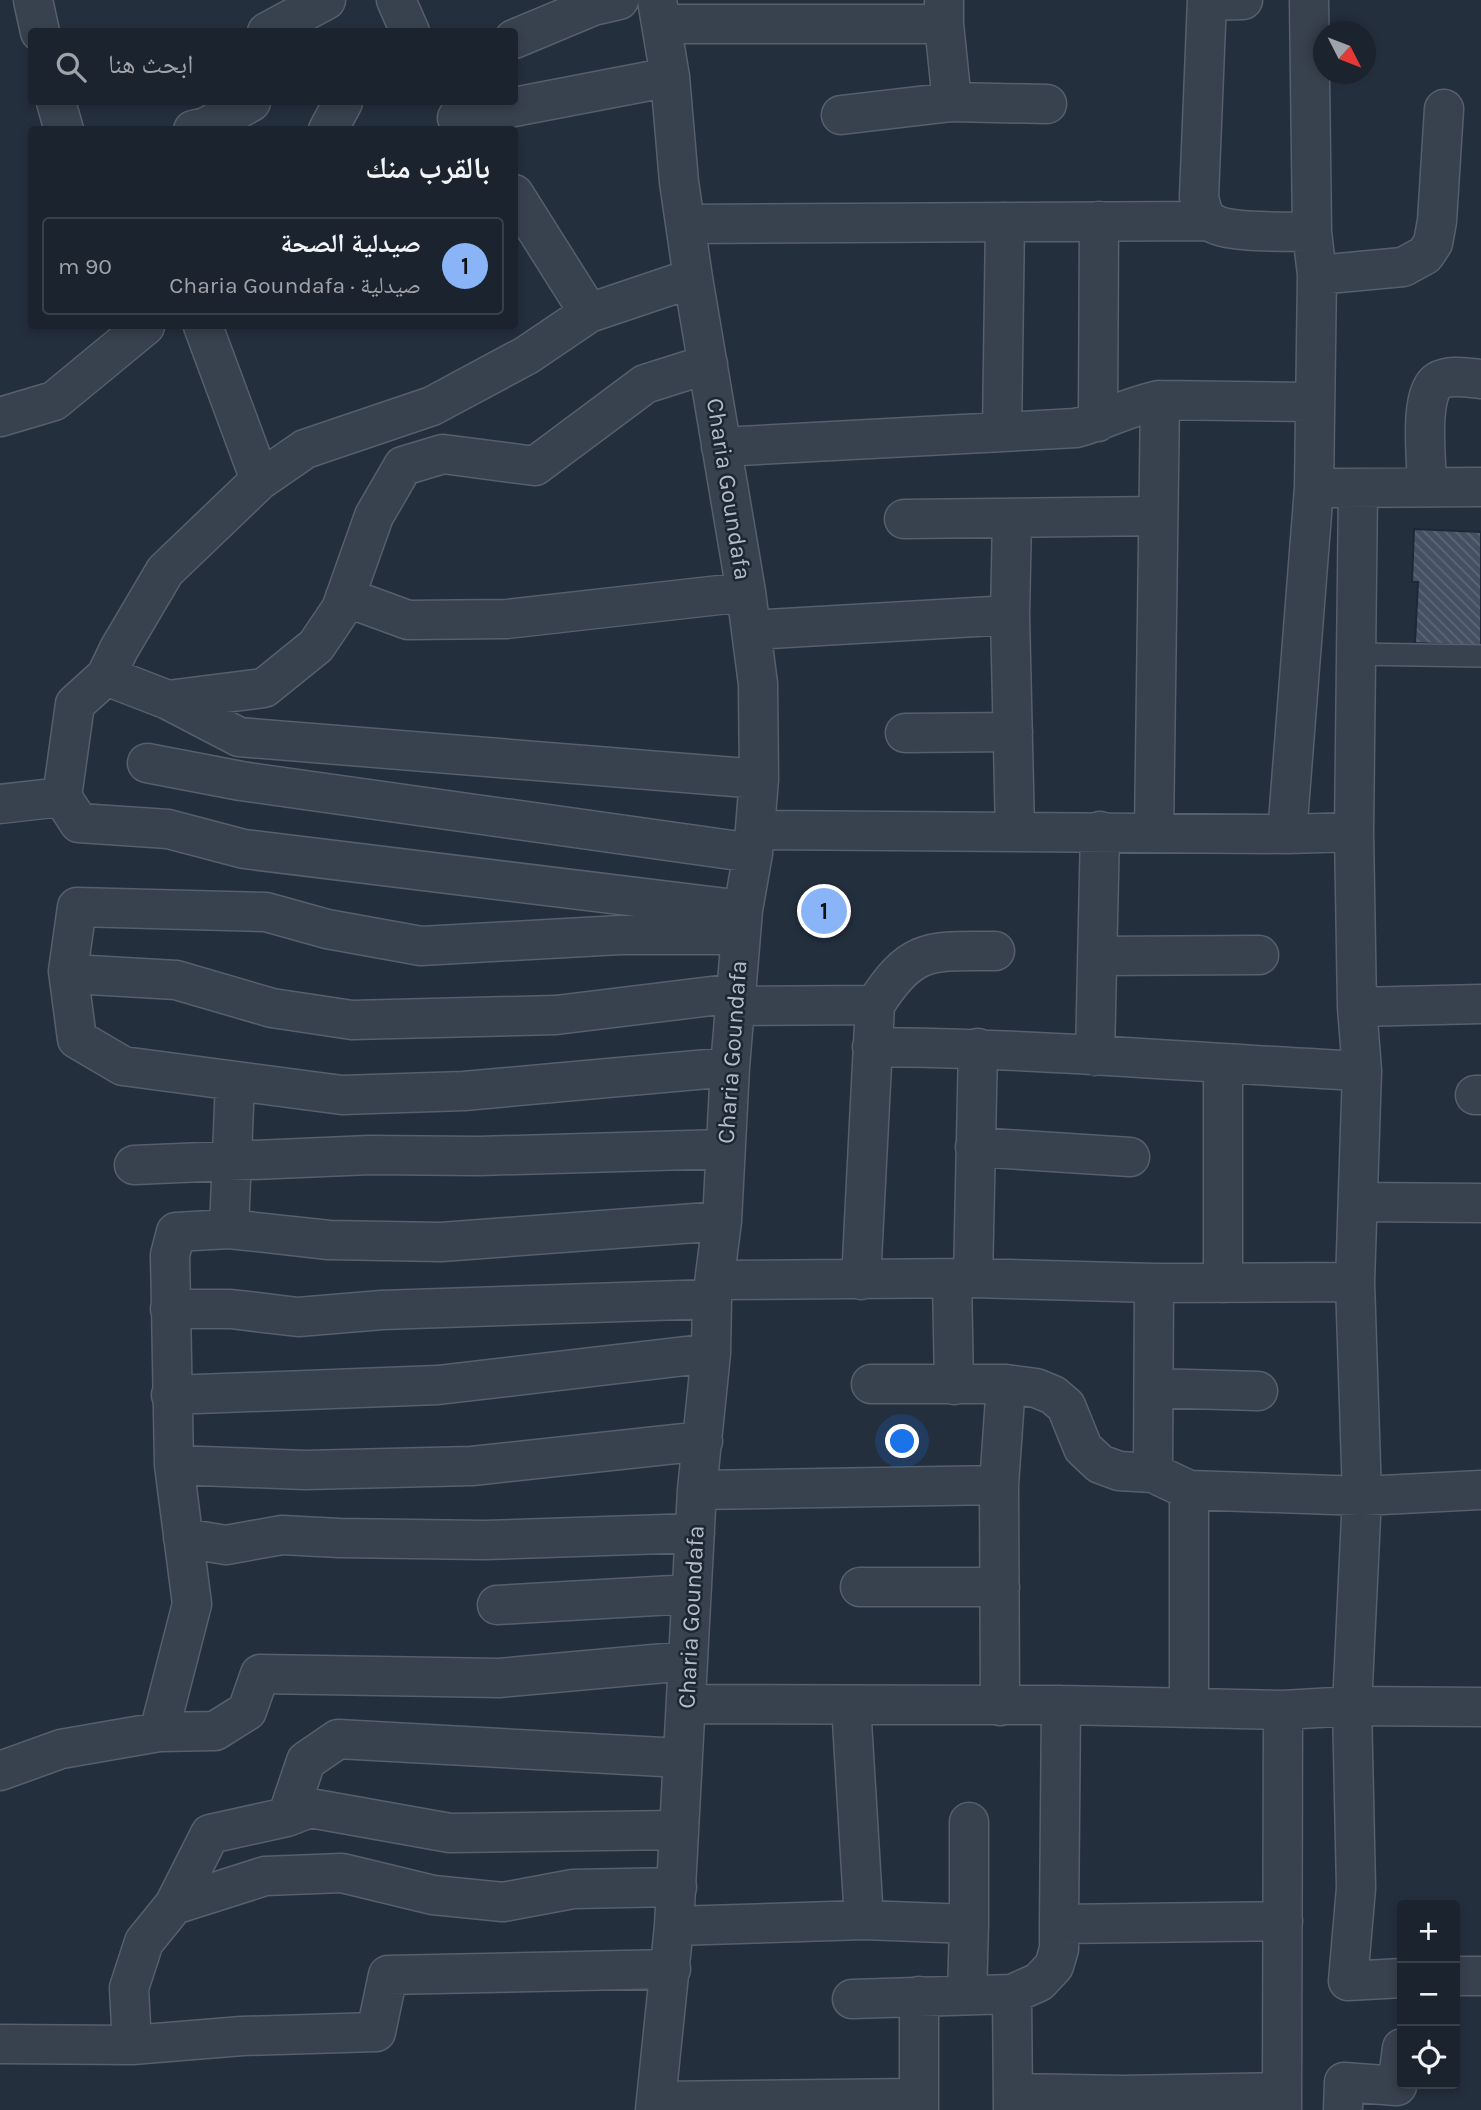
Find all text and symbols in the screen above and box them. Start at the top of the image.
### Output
north arrow [1313,21,1376,84]
search box [28,28,518,105]
icon: search [52,48,90,86]
text: ابحث هنا [108,49,193,80]
text: بالقرب منك [365,150,490,186]
text: صيدلية الصحة [280,228,421,259]
text: 90 m [58,253,112,280]
text: 1 [461,253,469,280]
text: صيدلية · Charia Goundafa [169,272,421,299]
street label: Charia Goundafa [701,396,757,582]
pin: 1 [801,885,847,937]
street label: Charia Goundafa [712,959,752,1145]
your location [885,1424,919,1458]
street label: Charia Goundafa [672,1525,710,1709]
map controls [1397,1900,1460,2089]
button: + [1397,1900,1460,1963]
button: − [1397,1963,1460,2026]
button: locate [1397,2026,1460,2089]

